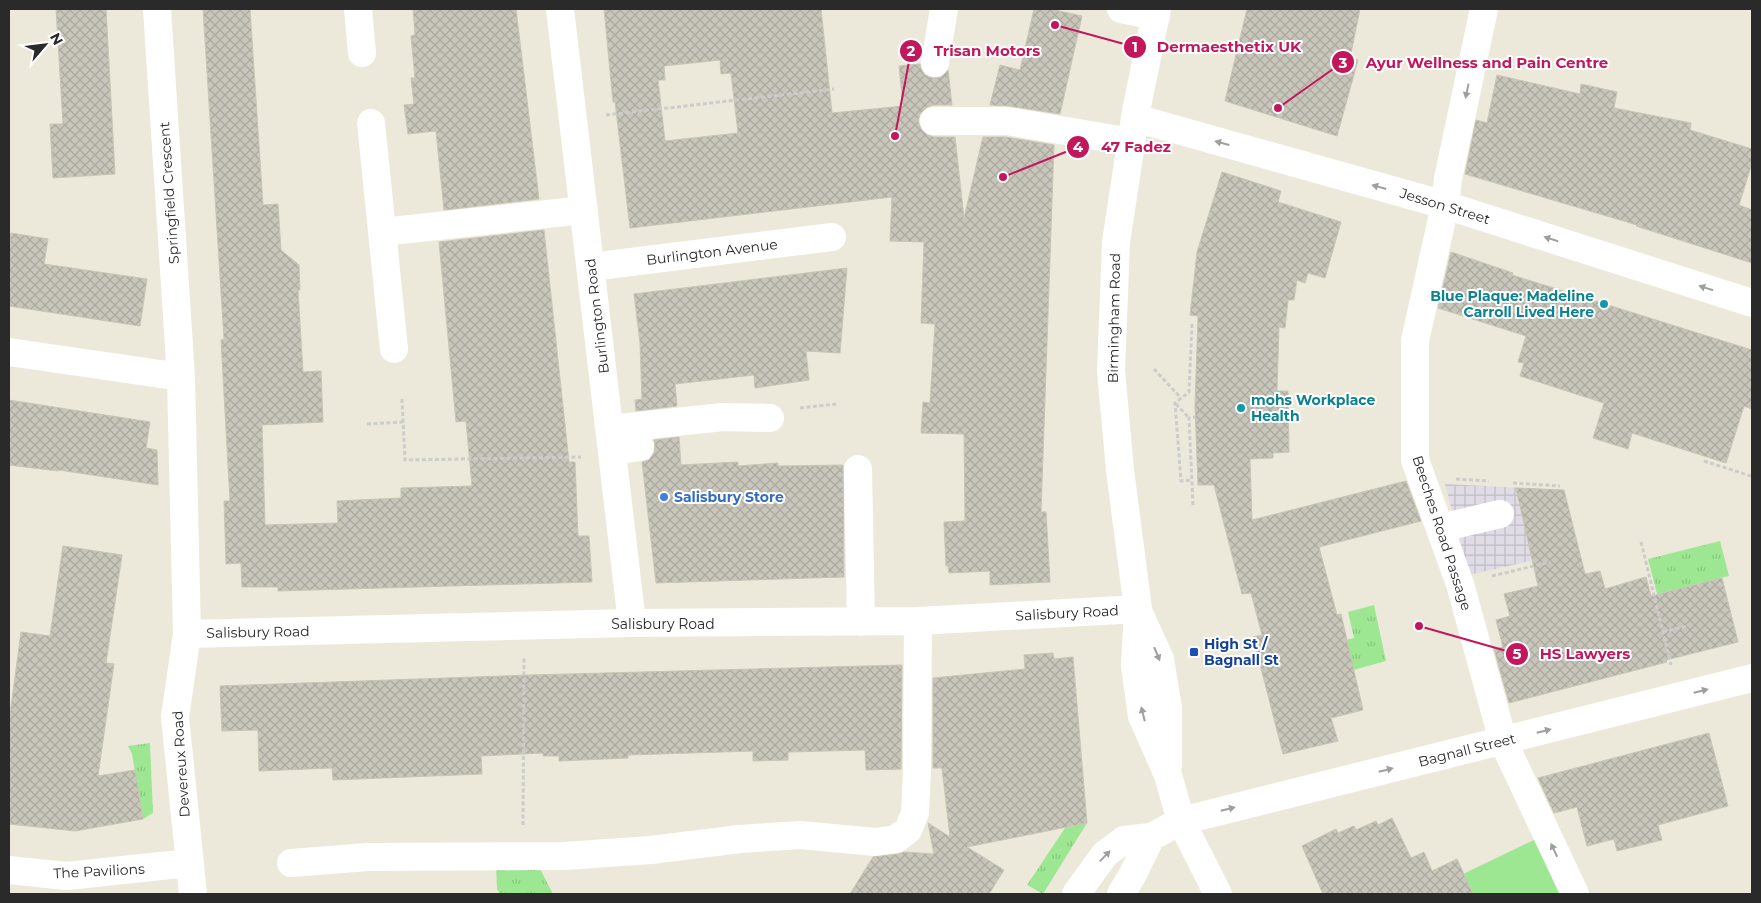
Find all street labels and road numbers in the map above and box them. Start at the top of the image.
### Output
street label: Springfield Crescent [155,121,183,265]
street label: Jesson Street [1397,183,1493,228]
street label: Burlington Avenue [645,235,779,269]
street label: Birmingham Road [1104,253,1124,383]
street label: Burlington Road [581,257,613,375]
street label: Beeches Road Passage [1408,453,1476,613]
street label: Salisbury Road [1015,601,1119,625]
street label: Salisbury Road [611,615,715,633]
street label: Salisbury Road [206,622,310,642]
street label: Devereux Road [168,710,194,818]
street label: Bagnall Street [1416,729,1518,771]
street label: The Pavilions [53,860,145,882]

